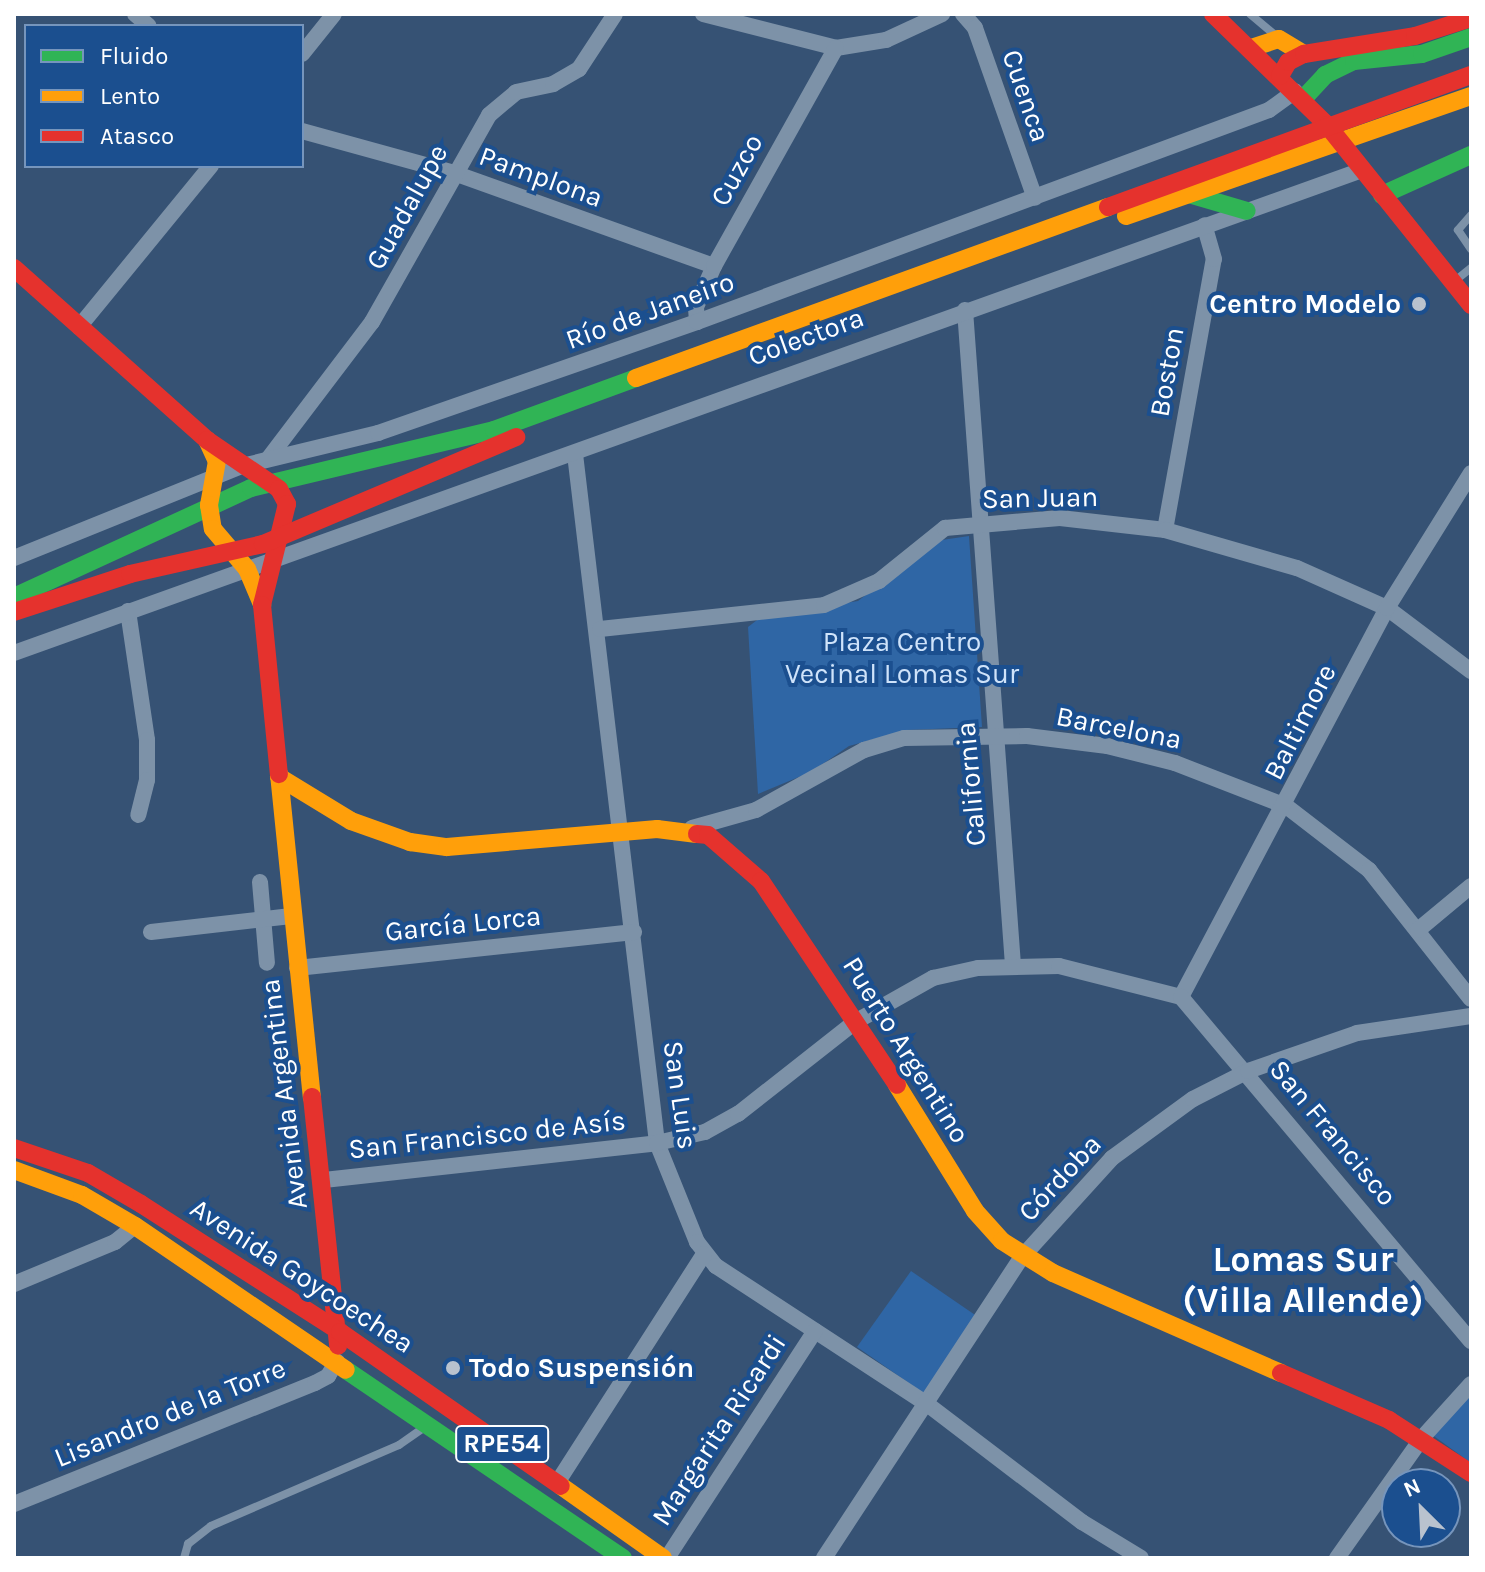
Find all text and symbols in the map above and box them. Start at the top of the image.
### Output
legend [24,24,304,168]
text: Fluido [100,42,168,70]
street label: Cuenca [995,45,1057,147]
text: Lento [100,82,160,110]
text: Atasco [100,122,174,150]
street label: Cuzco [704,128,770,212]
street label: Guadalupe [359,139,455,275]
street label: Pamplona [475,139,607,215]
street label: Río de Janeiro [561,265,739,357]
place label: Centro Modelo [1209,287,1401,321]
marker: Centro Modelo [1408,293,1430,315]
street label: Colectora [744,301,868,373]
street label: Boston [1143,325,1191,419]
street label: San Juan [981,480,1099,516]
park label: Plaza Centro Vecinal Lomas Sur [785,625,1019,691]
street label: Baltimore [1257,658,1343,786]
street label: Barcelona [1053,699,1185,757]
street label: California [949,721,993,847]
street label: García Lorca [383,899,543,949]
street label: Puerto Argentino [835,951,977,1149]
street label: Avenida Argentina [253,977,315,1211]
street label: San Luis [656,1039,704,1151]
street label: San Francisco [1262,1053,1404,1213]
street label: San Francisco de Asís [347,1104,627,1166]
street label: Córdoba [1011,1128,1109,1228]
street label: Avenida Goycoechea [184,1191,420,1361]
district label: Lomas Sur (Villa Allende) [1182,1237,1424,1322]
street label: Margarita Ricardi [645,1328,793,1532]
street label: Lisandro de la Torre [49,1351,291,1475]
place label: Todo Suspensión [469,1351,694,1385]
marker: Todo Suspensión [444,1359,462,1377]
road number: RPE54 [454,1422,550,1466]
north arrow [1381,1468,1461,1548]
text: N [1400,1473,1425,1503]

